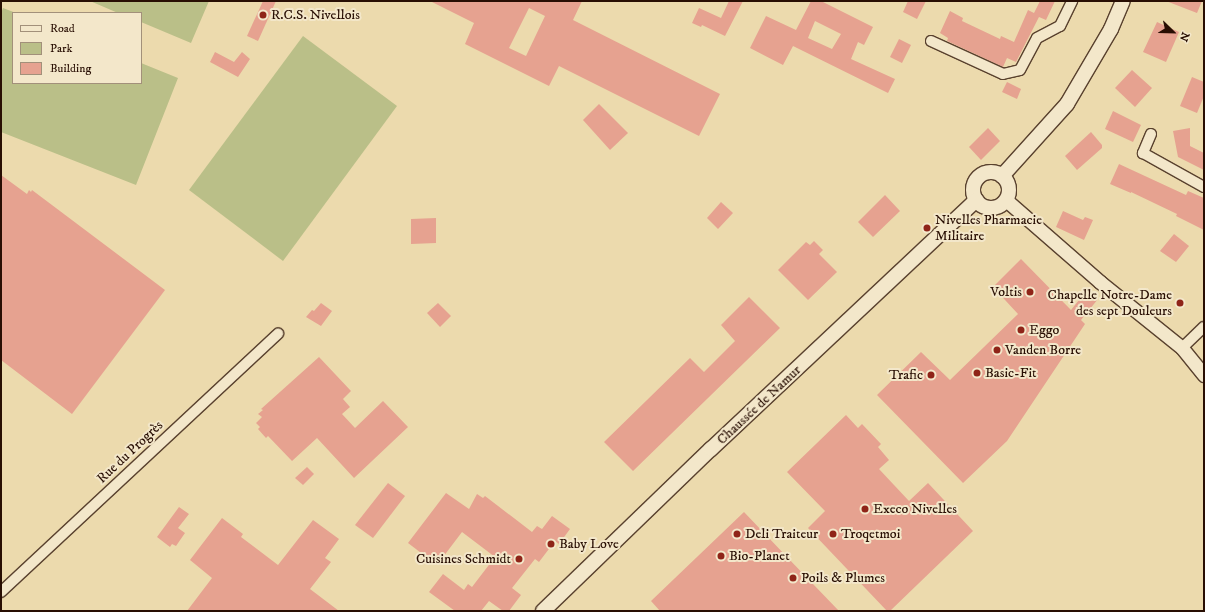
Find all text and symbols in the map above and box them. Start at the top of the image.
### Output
place label: R.C.S. Nivellois [271,7,360,23]
marker: R.C.S. Nivellois [258,10,268,20]
legend [12,12,142,84]
north arrow [1153,12,1193,52]
text: Road [50,21,75,36]
text: N [1176,30,1192,44]
text: Park [50,41,72,56]
text: Building [50,61,91,76]
place label: Nivelles Pharmacie Militaire [935,212,1042,244]
marker: Nivelles Pharmacie Militaire [922,223,932,233]
place label: Voltis [990,284,1022,300]
marker: Voltis [1025,287,1035,297]
place label: Chapelle Notre-Dame des sept Douleurs [1048,287,1172,320]
marker: Chapelle Notre-Dame des sept Douleurs [1175,298,1185,308]
place label: Eggo [1029,322,1059,338]
marker: Eggo [1016,325,1026,335]
place label: Vanden Borre [1005,342,1081,358]
marker: Vanden Borre [992,345,1002,355]
street label: Chaussée de Namur [714,362,804,448]
place label: Basic-Fit [985,365,1036,381]
place label: Trafic [889,367,923,383]
marker: Basic-Fit [972,368,982,378]
marker: Trafic [926,370,936,380]
street label: Rue du Progrès [93,417,167,487]
place label: Execo Nivelles [873,501,957,517]
marker: Execo Nivelles [860,504,870,514]
place label: Deli Traiteur [745,526,818,542]
place label: Troqetmoi [841,526,900,542]
marker: Deli Traiteur [732,529,742,539]
marker: Troqetmoi [828,529,838,539]
place label: Baby Love [559,536,619,552]
marker: Baby Love [546,539,556,549]
place label: Bio-Planet [729,548,790,564]
place label: Cuisines Schmidt [416,551,511,567]
marker: Bio-Planet [716,551,726,561]
marker: Cuisines Schmidt [514,554,524,564]
place label: Poils & Plumes [801,570,885,586]
marker: Poils & Plumes [788,573,798,583]

